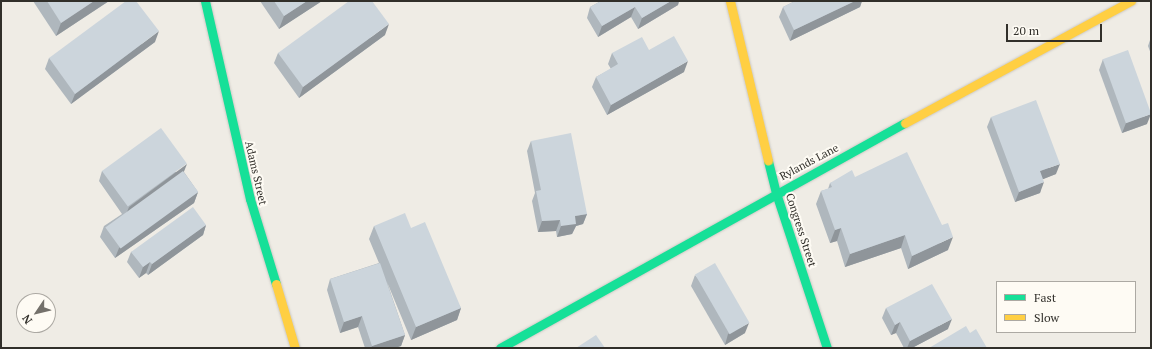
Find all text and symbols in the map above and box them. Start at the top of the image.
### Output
scale bar [1008,16,1104,42]
text: 20 m [1013,23,1039,38]
street label: Adams Street [242,140,270,206]
street label: Rylands Lane [777,141,841,183]
street label: Congress Street [783,192,819,268]
legend [996,281,1136,333]
text: Fast [1034,290,1056,305]
north arrow [16,293,56,333]
text: Slow [1034,310,1059,325]
text: N [19,312,35,327]

